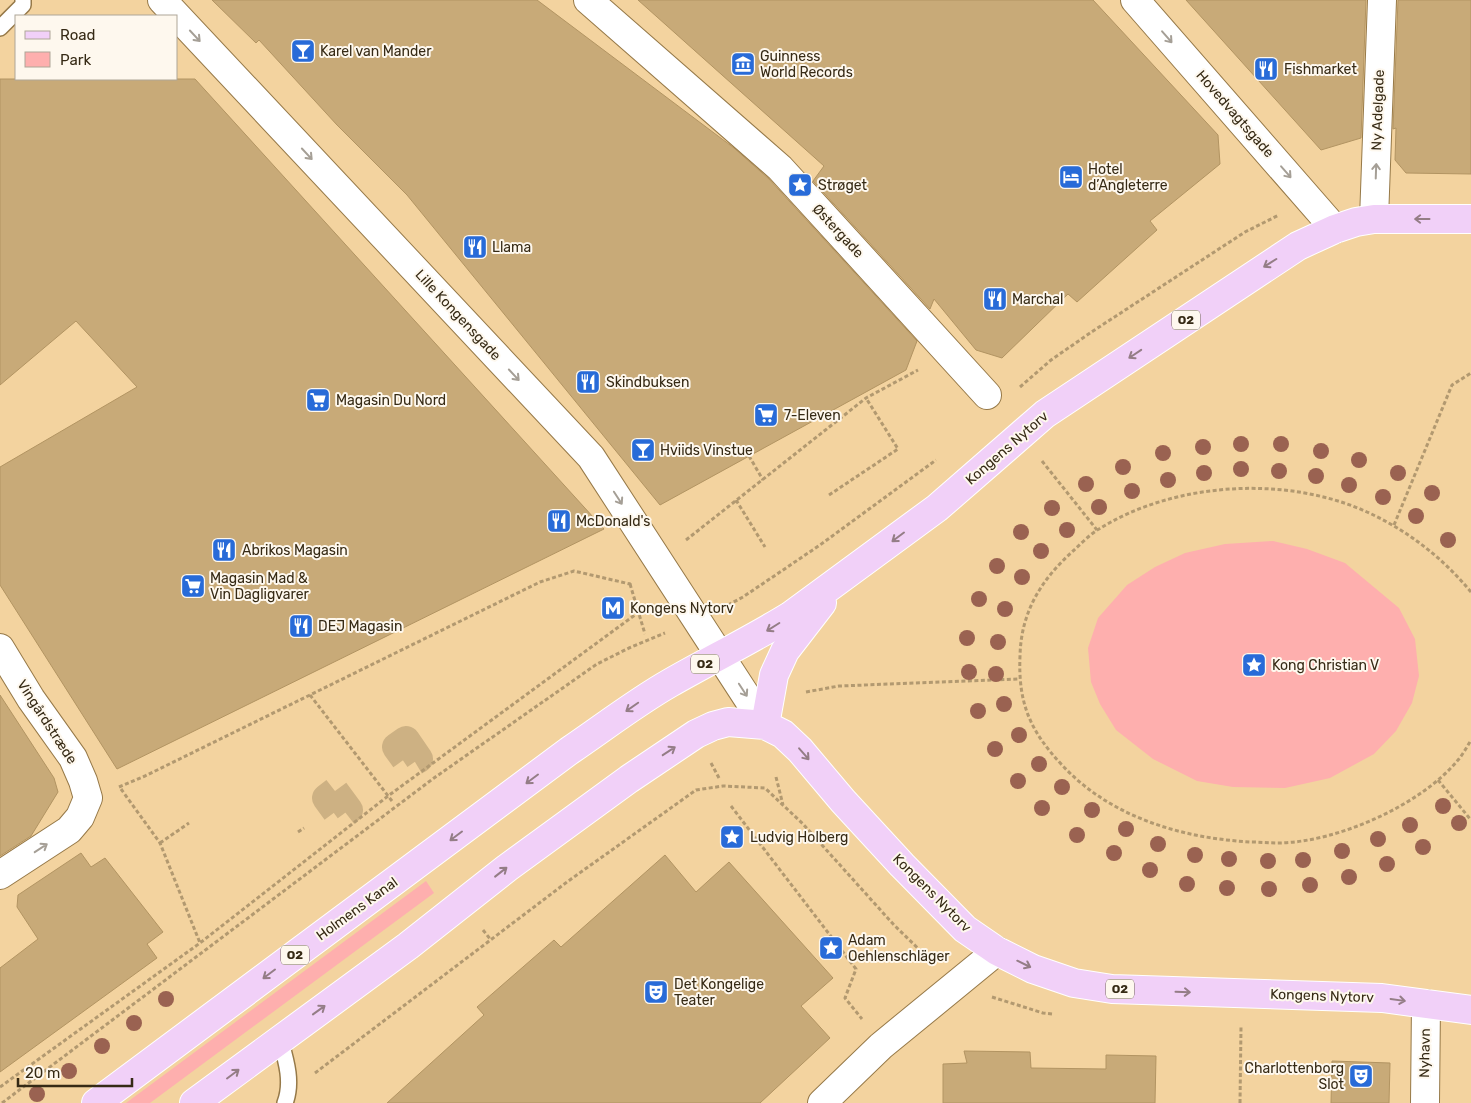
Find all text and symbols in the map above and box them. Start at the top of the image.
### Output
legend [15,15,178,80]
text: Road [60,26,96,44]
one-way arrow [189,29,201,42]
one-way arrow [1162,30,1173,43]
bar icon: Karel van Mander [290,38,316,64]
place label: Karel van Mander [320,43,432,60]
place label: Guinness World Records [760,48,853,81]
text: Park [60,51,91,69]
museum icon: Guinness World Records [730,51,756,77]
restaurant icon: Fishmarket [1253,56,1279,82]
place label: Fishmarket [1284,61,1357,78]
street label: Hovedvagtsgade [1193,67,1278,161]
street label: Ny Adelgade [1368,69,1388,151]
one-way arrow [301,148,313,160]
place label: Hotel d’Angleterre [1088,161,1168,194]
one-way arrow [1371,163,1381,179]
hotel icon: Hotel d’Angleterre [1058,164,1084,190]
one-way arrow [1280,165,1291,178]
place icon: Strøget [787,172,813,198]
place label: Strøget [818,177,868,194]
street label: Østergade [809,201,867,262]
one-way arrow [1415,214,1431,224]
restaurant icon: Llama [462,234,488,260]
place label: Llama [492,239,531,256]
one-way arrow [1263,258,1277,269]
street label: Lille Kongensgade [412,266,505,364]
restaurant icon: Marchal [982,286,1008,312]
place label: Marchal [1012,291,1063,308]
road number: O2 [1172,310,1200,330]
one-way arrow [1128,349,1142,359]
one-way arrow [508,368,520,381]
restaurant icon: Skindbuksen [575,369,601,395]
place label: Skindbuksen [606,374,689,391]
supermarket icon: Magasin Du Nord [305,387,331,413]
place label: Magasin Du Nord [336,392,446,409]
supermarket icon: 7-Eleven [753,402,779,428]
place label: 7-Eleven [784,407,841,424]
street label: Kongens Nytorv [962,407,1052,488]
bar icon: Hviids Vinstue [630,437,656,463]
place label: Hviids Vinstue [660,442,753,459]
one-way arrow [613,491,623,505]
restaurant icon: McDonald's [546,508,572,534]
place label: McDonald's [576,513,650,530]
one-way arrow [891,532,905,542]
restaurant icon: Abrikos Magasin [211,537,237,563]
place label: Abrikos Magasin [242,542,348,559]
place label: Magasin Mad & Vin Dagligvarer [210,570,310,603]
supermarket icon: Magasin Mad & Vin Dagligvarer [180,573,206,599]
metro station icon: Kongens Nytorv [600,595,626,621]
place label: Kongens Nytorv [630,600,734,617]
restaurant icon: DEJ Magasin [288,613,314,639]
place label: DEJ Magasin [318,618,402,635]
one-way arrow [766,622,780,632]
place icon: Kong Christian V [1241,652,1267,678]
road number: O2 [691,654,719,674]
place label: Kong Christian V [1272,657,1379,674]
street label: Vingårdstræde [13,677,81,767]
one-way arrow [738,683,748,697]
one-way arrow [625,702,639,712]
one-way arrow [662,746,676,756]
one-way arrow [798,748,809,761]
one-way arrow [526,773,539,784]
place icon: Ludvig Holberg [719,824,745,850]
place label: Ludvig Holberg [750,829,848,846]
one-way arrow [450,830,463,841]
one-way arrow [34,843,48,854]
street label: Kongens Nytorv [889,850,975,936]
one-way arrow [494,867,507,878]
street label: Holmens Kanal [313,874,401,944]
place label: Adam Oehlenschläger [848,932,950,965]
place icon: Adam Oehlenschläger [818,935,844,961]
road number: O2 [281,946,309,964]
one-way arrow [1017,959,1032,969]
one-way arrow [262,969,276,979]
place label: Det Kongelige Teater [674,976,764,1009]
theatre icon: Det Kongelige Teater [643,979,669,1005]
road number: O2 [1106,980,1134,999]
street label: Kongens Nytorv [1270,986,1374,1006]
one-way arrow [1175,987,1191,996]
one-way arrow [1389,995,1405,1005]
one-way arrow [312,1005,326,1015]
street label: Nyhavn [1416,1028,1434,1078]
scale bar [18,1056,131,1088]
place label: Charlottenborg Slot [1245,1060,1345,1093]
theatre icon: Charlottenborg Slot [1348,1063,1374,1089]
text: 20 m [25,1064,60,1082]
one-way arrow [226,1069,240,1079]

